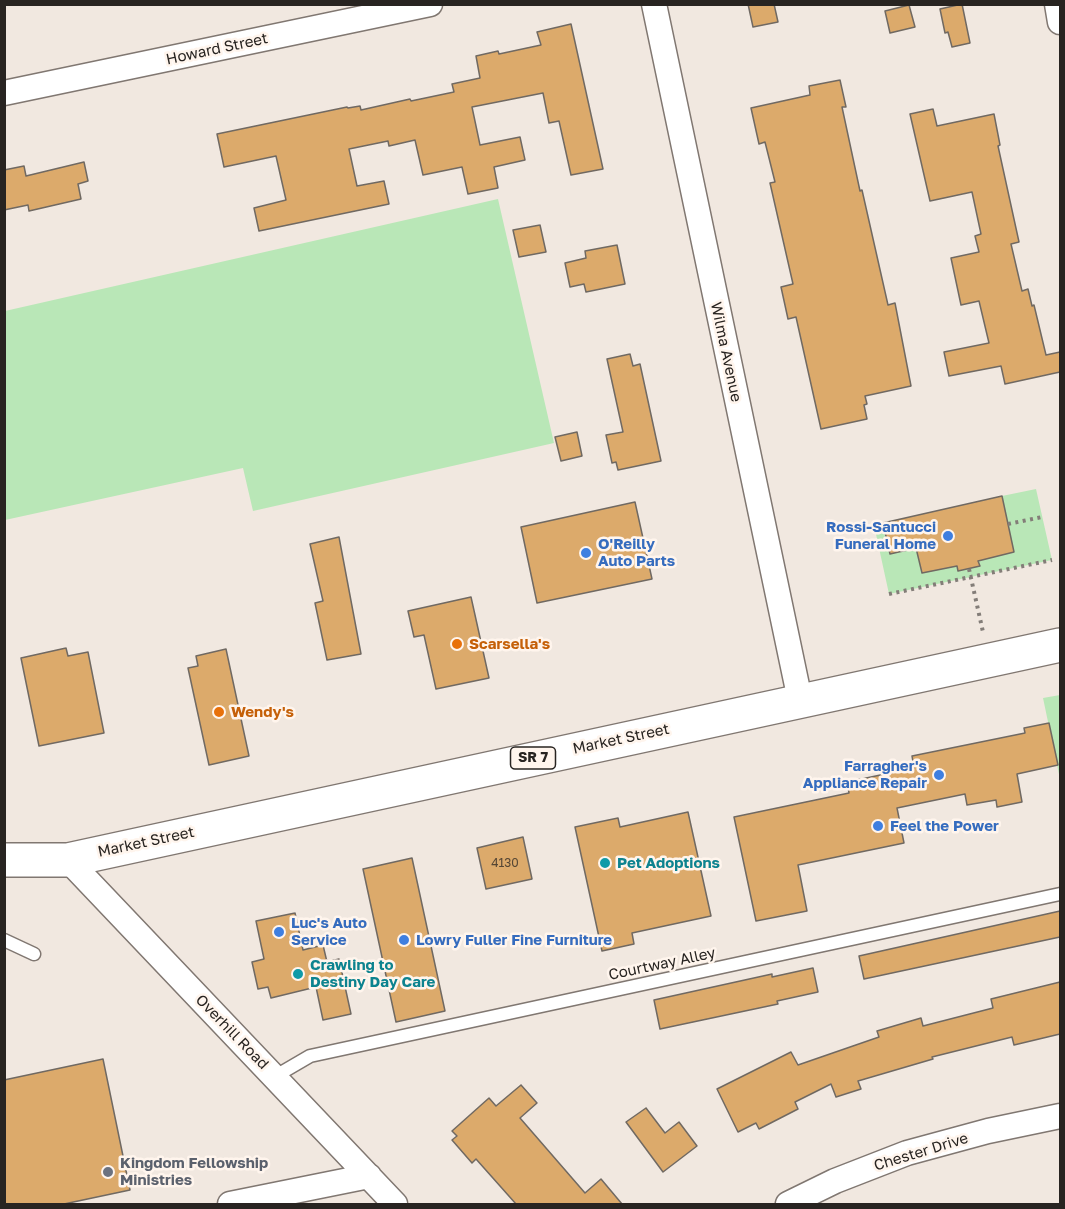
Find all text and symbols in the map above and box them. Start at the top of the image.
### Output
street label: Howard Street [164,29,270,69]
street label: Wilma Avenue [707,300,745,404]
place label: Rossi-Santucci Funeral Home [826,518,936,553]
marker: Rossi-Santucci Funeral Home [941,529,955,543]
place label: O'Reilly Auto Parts [598,535,675,570]
marker: O'Reilly Auto Parts [579,546,593,560]
place label: Scarsella's [469,635,550,653]
marker: Scarsella's [450,637,464,651]
place label: Wendy's [231,703,294,721]
marker: Wendy's [212,705,226,719]
street label: Market Street [571,720,671,758]
road number: SR 7 [510,747,556,769]
place label: Farragher's Appliance Repair [803,757,927,792]
marker: Farragher's Appliance Repair [932,768,946,782]
place label: Feel the Power [890,817,999,835]
marker: Feel the Power [871,819,885,833]
street label: Market Street [96,823,196,861]
place label: Pet Adoptions [617,854,720,872]
house number: 4130 [491,856,519,870]
marker: Pet Adoptions [598,856,612,870]
place label: Luc's Auto Service [291,914,367,949]
marker: Luc's Auto Service [272,925,286,939]
place label: Lowry Fuller Fine Furniture [416,931,612,949]
marker: Lowry Fuller Fine Furniture [397,933,411,947]
street label: Courtway Alley [607,944,717,984]
place label: Crawling to Destiny Day Care [310,956,435,991]
marker: Crawling to Destiny Day Care [291,967,305,981]
street label: Overhill Road [192,991,272,1073]
street label: Chester Drive [872,1129,970,1175]
place label: Kingdom Fellowship Ministries [120,1154,268,1189]
marker: Kingdom Fellowship Ministries [101,1165,115,1179]

